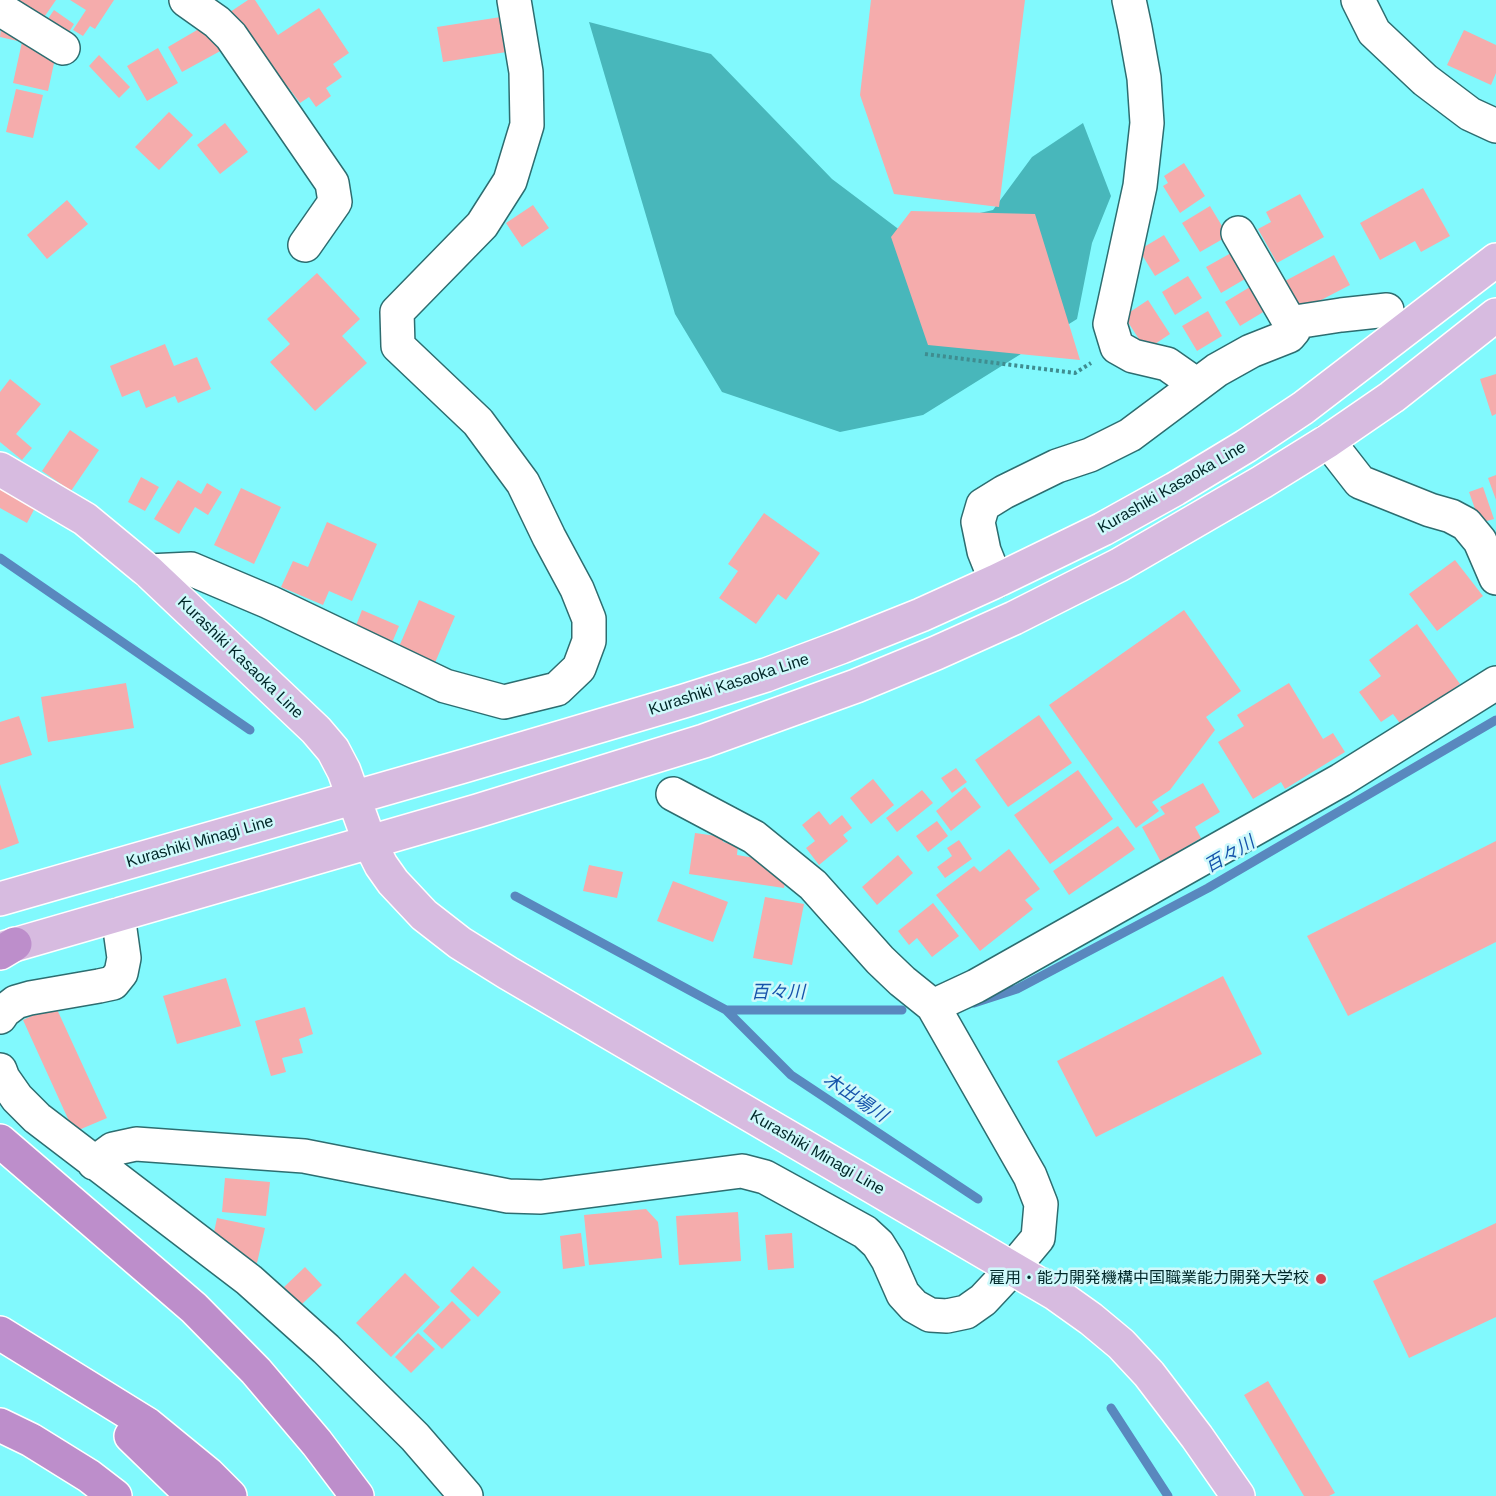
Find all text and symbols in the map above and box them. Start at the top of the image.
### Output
street label: Kurashiki Kasaoka Line [1095,438,1249,538]
street label: Kurashiki Kasaoka Line [173,593,307,723]
street label: Kurashiki Kasaoka Line [647,650,811,720]
street label: Kurashiki Minagi Line [124,812,276,872]
water label: 百々川 [1201,832,1259,878]
water label: 百々川 [751,982,805,1004]
water label: 木出場川 [819,1069,891,1127]
street label: Kurashiki Minagi Line [746,1107,888,1199]
place label: 雇用・能力開発機構中国職業能力開発大学校 [989,1269,1309,1289]
marker: 雇用・能力開発機構中国職業能力開発大学校 [1314,1272,1328,1286]

